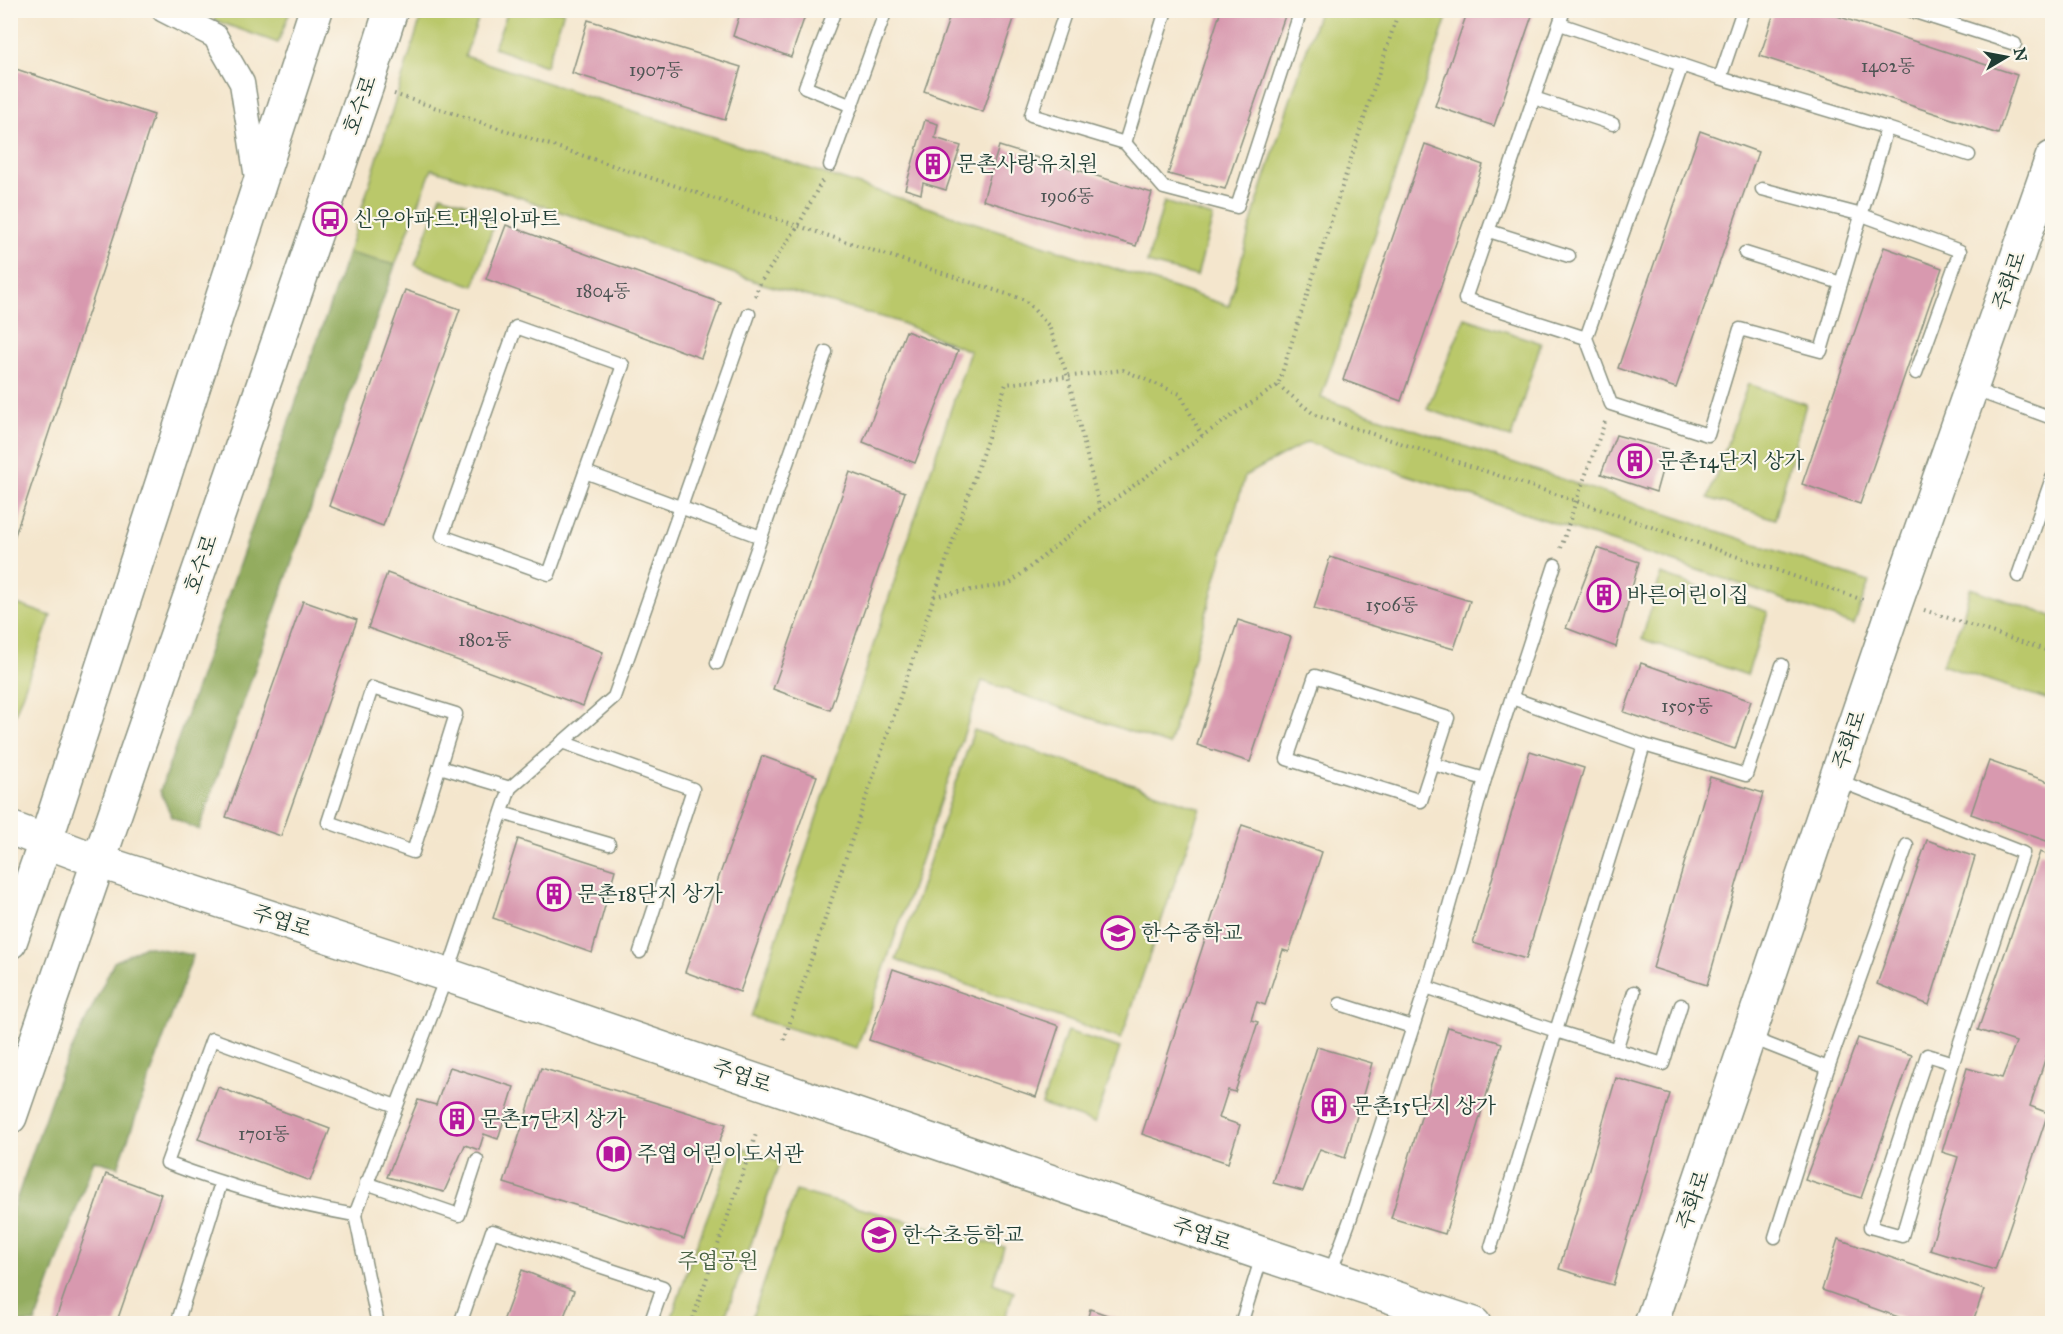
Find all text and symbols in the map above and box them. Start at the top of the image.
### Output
north arrow [1976,27,2036,87]
text: N [2010,46,2031,63]
house number: 1402동 [1861,55,1915,77]
house number: 1907동 [629,59,683,81]
street label: 호수로 [338,72,382,138]
building icon: 문촌사랑유치원 [915,146,951,182]
place label: 문촌사랑유치원 [956,151,1098,177]
house number: 1906동 [1040,185,1094,207]
bus stop icon: 신우아파트.대원아파트 [312,201,348,237]
place label: 신우아파트.대원아파트 [353,206,560,232]
street label: 주화로 [1987,248,2031,314]
house number: 1804동 [576,280,630,302]
building icon: 문촌14단지 상가 [1617,443,1653,479]
place label: 문촌14단지 상가 [1658,448,1805,474]
street label: 호수로 [179,531,223,597]
building icon: 바른어린이집 [1586,577,1622,613]
place label: 바른어린이집 [1627,582,1749,608]
house number: 1506동 [1366,594,1418,616]
house number: 1802동 [458,629,512,651]
house number: 1505동 [1661,695,1713,717]
street label: 주화로 [1827,707,1871,773]
building icon: 문촌18단지 상가 [536,876,572,912]
place label: 문촌18단지 상가 [577,881,723,907]
street label: 주엽로 [249,899,315,943]
school or university icon: 한수중학교 [1100,915,1136,951]
place label: 한수중학교 [1141,920,1242,946]
street label: 주엽로 [709,1054,775,1098]
building icon: 문촌15단지 상가 [1311,1088,1347,1124]
place label: 문촌15단지 상가 [1352,1093,1497,1119]
building icon: 문촌17단지 상가 [439,1101,475,1137]
place label: 문촌17단지 상가 [480,1106,626,1132]
house number: 1701동 [238,1123,290,1145]
library icon: 주엽 어린이도서관 [596,1136,632,1172]
place label: 주엽 어린이도서관 [637,1141,805,1167]
street label: 주화로 [1671,1167,1715,1233]
street label: 주엽로 [1169,1212,1235,1256]
school or university icon: 한수초등학교 [861,1217,897,1253]
place label: 한수초등학교 [902,1222,1024,1248]
park label: 주엽공원 [677,1248,759,1274]

